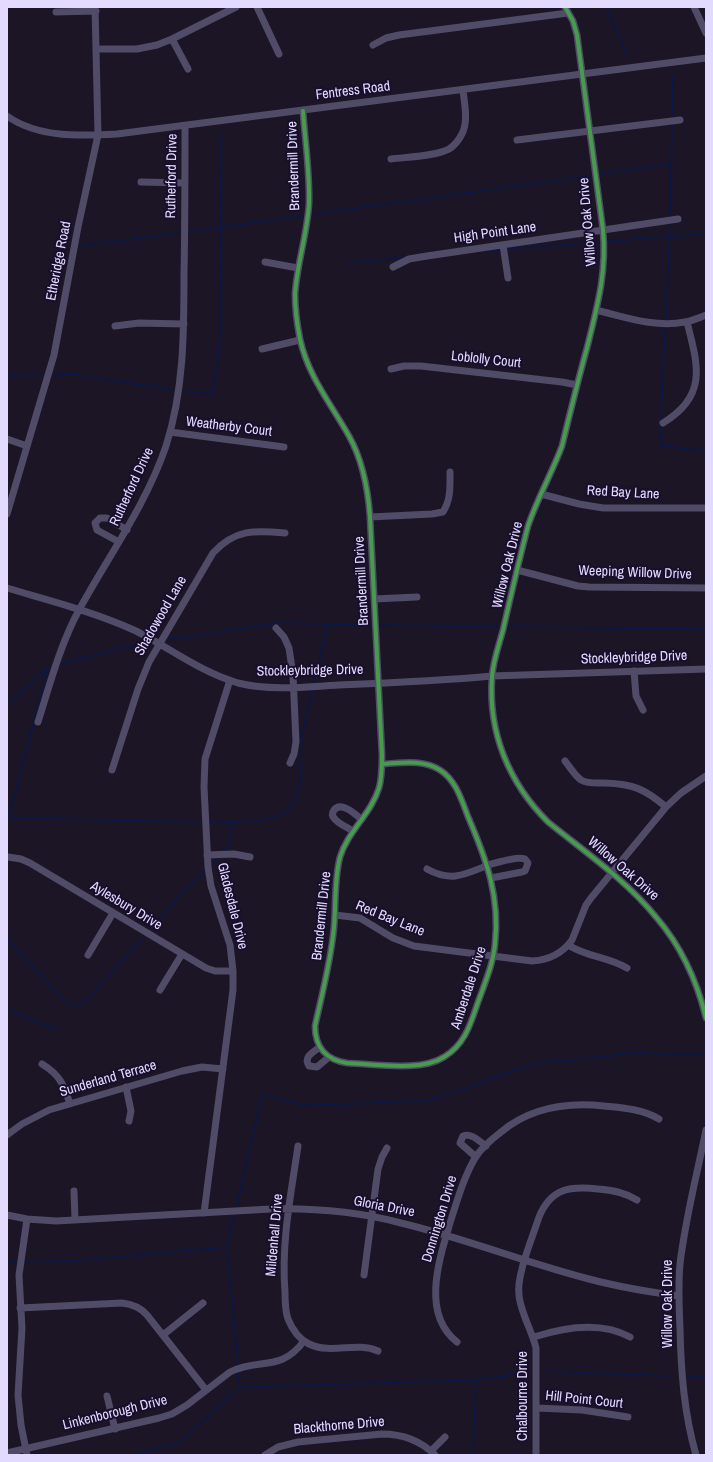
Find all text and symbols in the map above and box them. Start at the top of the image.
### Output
street label: Fentress Road [315,78,391,104]
street label: Brandermill Drive [284,121,304,211]
street label: Rutherford Drive [163,133,181,219]
street label: Willow Oak Drive [576,177,600,267]
street label: High Point Lane [453,219,537,247]
street label: Etheridge Road [43,220,75,302]
street label: Loblolly Court [450,348,522,372]
street label: Weatherby Court [185,413,273,441]
street label: Rutherford Drive [106,445,158,529]
street label: Red Bay Lane [586,483,660,503]
street label: Willow Oak Drive [489,520,527,610]
street label: Brandermill Drive [351,536,373,626]
street label: Weeping Willow Drive [578,563,692,583]
street label: Shadowood Lane [131,573,191,659]
street label: Stockleybridge Drive [580,648,688,668]
street label: Stockleybridge Drive [257,662,363,680]
street label: Willow Oak Drive [584,834,662,904]
street label: Gladesdale Drive [213,861,251,951]
street label: Brandermill Drive [309,871,335,961]
street label: Aylesbury Drive [87,878,165,934]
street label: Red Bay Lane [353,898,427,940]
street label: Amberdale Drive [448,944,490,1032]
street label: Sunderland Terrace [58,1057,158,1101]
street label: Donnington Drive [419,1174,461,1264]
street label: Mildenhall Drive [263,1193,287,1277]
street label: Gloria Drive [352,1193,416,1221]
street label: Willow Oak Drive [660,1260,676,1348]
street label: Chalbourne Drive [515,1351,531,1441]
street label: Hill Point Court [544,1388,624,1412]
street label: Linkenborough Drive [61,1392,169,1434]
street label: Blackthorne Drive [293,1414,385,1438]

